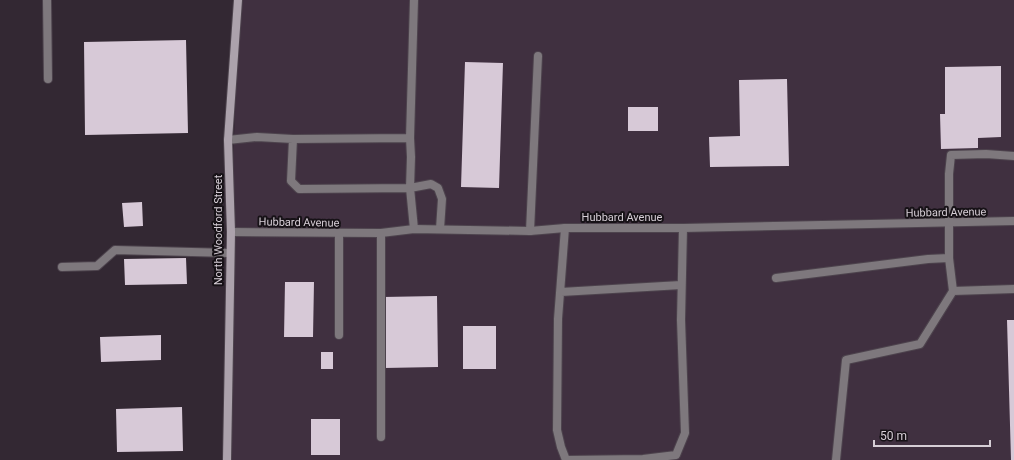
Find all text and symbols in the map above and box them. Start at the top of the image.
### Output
street label: North Woodford Street [212,174,225,285]
street label: Hubbard Avenue [906,205,987,220]
street label: Hubbard Avenue [582,211,663,224]
street label: Hubbard Avenue [258,215,340,230]
scale bar [874,422,990,448]
text: 50 m [880,429,907,443]

